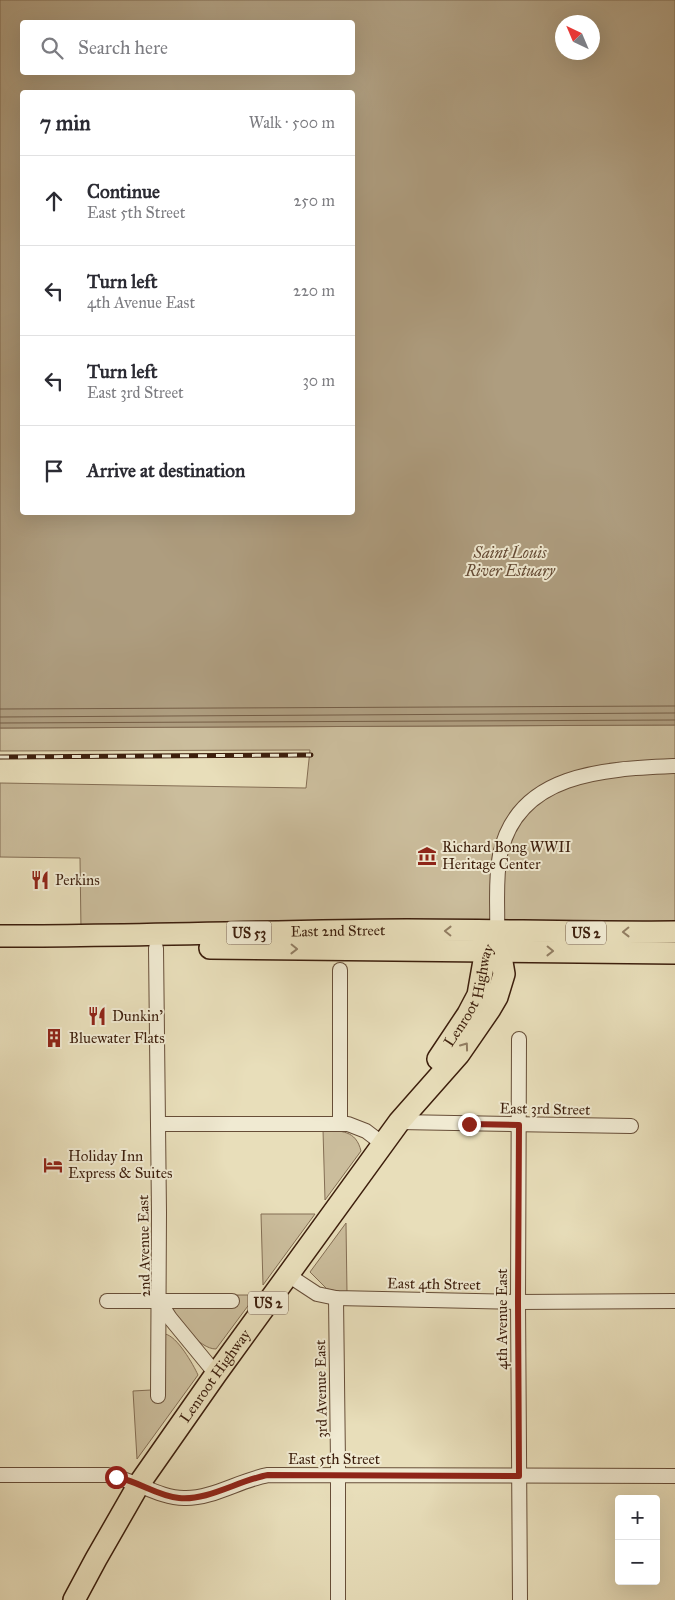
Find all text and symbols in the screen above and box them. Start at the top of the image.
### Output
north arrow [555,15,600,60]
search box [20,20,355,75]
icon: search [38,34,66,62]
text: Search here [78,36,168,59]
text: 7 min [40,110,91,136]
text: Walk · 500 m [249,113,335,132]
text: Continue [87,180,160,203]
icon: ahead [40,187,68,215]
text: 250 m [294,191,335,210]
text: East 5th Street [87,203,185,222]
text: Turn left [87,270,157,293]
icon: left [40,277,68,305]
text: 220 m [293,281,335,300]
text: 4th Avenue East [87,293,195,312]
text: Turn left [87,360,157,383]
icon: left [40,367,68,395]
text: 30 m [302,371,335,390]
text: East 3rd Street [87,383,184,402]
icon: arrive [40,457,68,485]
text: Arrive at destination [87,459,245,482]
water label: Saint Louis River Estuary [464,543,556,580]
place label: Richard Bong WWII Heritage Center [442,838,571,873]
museum icon: Richard Bong WWII Heritage Center [416,845,438,867]
restaurant icon: Perkins [29,869,51,891]
place label: Perkins [55,871,100,889]
road number: US 53 [226,921,272,944]
street label: East 2nd Street [290,921,386,941]
road number: US 2 [566,921,606,944]
one-way arrow [444,926,452,936]
one-way arrow [622,927,630,937]
street label: Lenroot Highway [440,940,498,1050]
one-way arrow [290,944,298,954]
one-way arrow [546,946,554,957]
restaurant icon: Dunkin' [86,1005,108,1027]
place label: Dunkin' [112,1007,163,1025]
building icon: Bluewater Flats [43,1027,65,1049]
place label: Bluewater Flats [69,1029,165,1047]
one-way arrow [459,1042,468,1052]
street label: East 3rd Street [500,1099,591,1119]
route end [458,1113,481,1136]
place label: Holiday Inn Express & Suites [68,1147,172,1182]
hotel icon: Holiday Inn Express & Suites [42,1154,64,1176]
street label: 2nd Avenue East [134,1194,154,1297]
street label: 4th Avenue East [493,1268,511,1370]
street label: East 4th Street [387,1274,482,1294]
road number: US 2 [248,1292,288,1315]
street label: Lenroot Highway [176,1325,255,1426]
street label: 3rd Avenue East [311,1339,331,1438]
street label: East 5th Street [288,1450,381,1468]
route start [105,1466,128,1489]
map controls [615,1495,660,1585]
button: + [615,1495,660,1540]
button: − [615,1540,660,1585]

